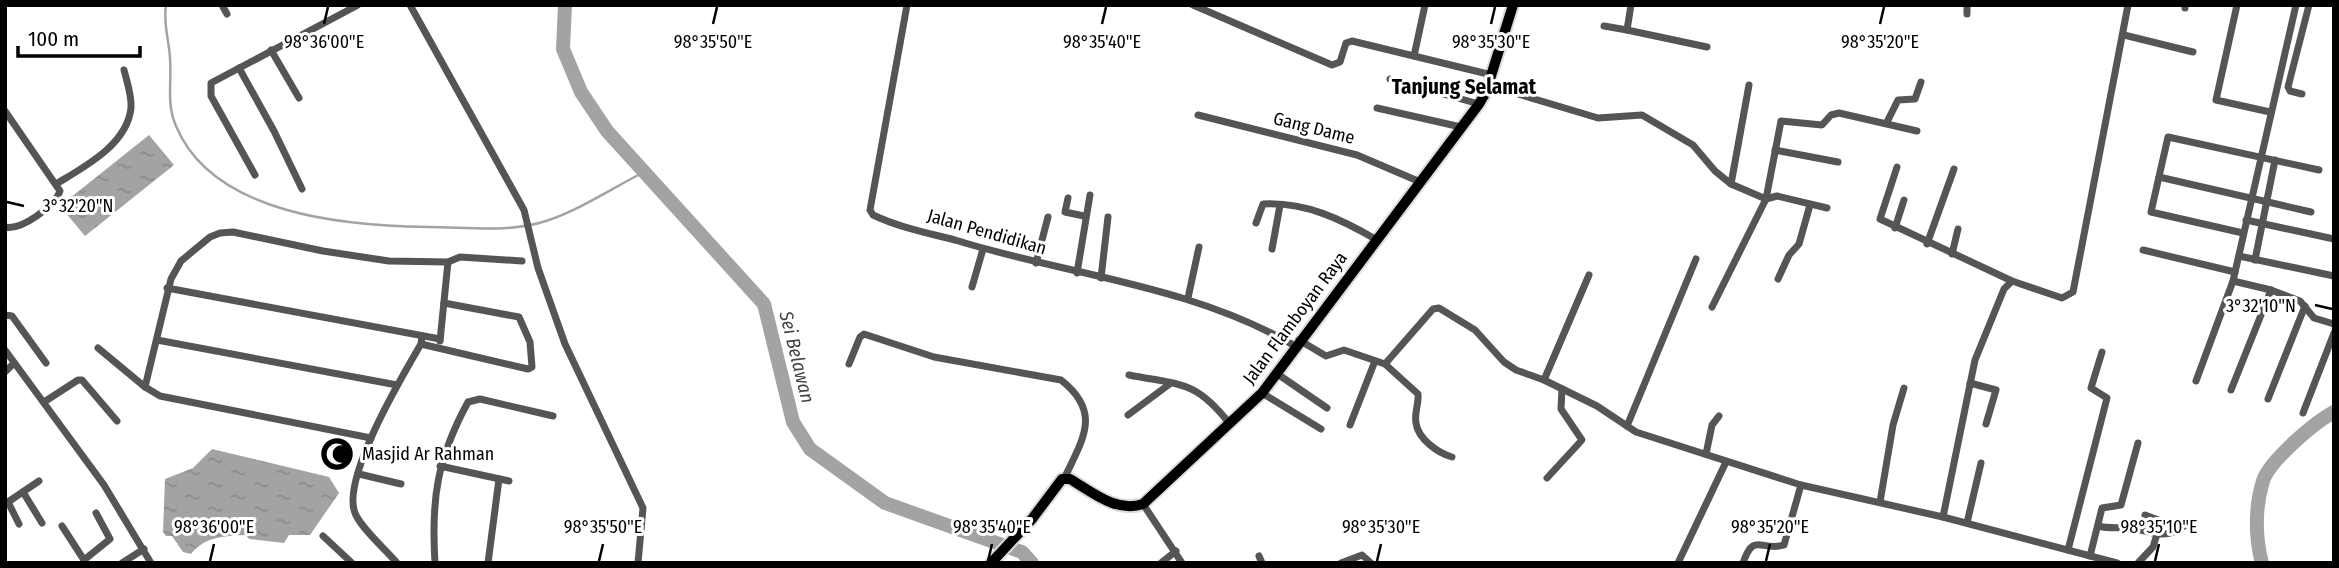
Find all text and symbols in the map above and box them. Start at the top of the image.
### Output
scale bar [18,14,140,58]
text: 100 m [28,26,79,52]
text: 98°36'00"E [284,31,364,53]
text: 98°35'50"E [674,31,752,53]
text: 98°35'40"E [1063,31,1141,53]
text: 98°35'30"E [1452,31,1530,53]
text: 98°35'20"E [1841,31,1919,53]
district label: Tanjung Selamat [1392,74,1537,100]
street label: Gang Dame [1271,107,1357,149]
text: 3°32'20"N [43,195,113,217]
street label: Jalan Pendidikan [925,205,1049,259]
street label: Jalan Flamboyan Raya [1238,247,1352,388]
text: 3°32'10"N [2226,295,2296,317]
water label: Sei Belawan [774,308,819,405]
mosque icon: Masjid Ar Rahman [318,435,356,473]
place label: Masjid Ar Rahman [362,443,494,465]
text: 98°36'00"E [174,516,254,538]
text: 98°35'50"E [564,516,642,538]
text: 98°35'40"E [953,516,1031,538]
text: 98°35'30"E [1342,516,1420,538]
text: 98°35'20"E [1731,516,1809,538]
text: 98°35'10"E [2120,516,2198,538]

